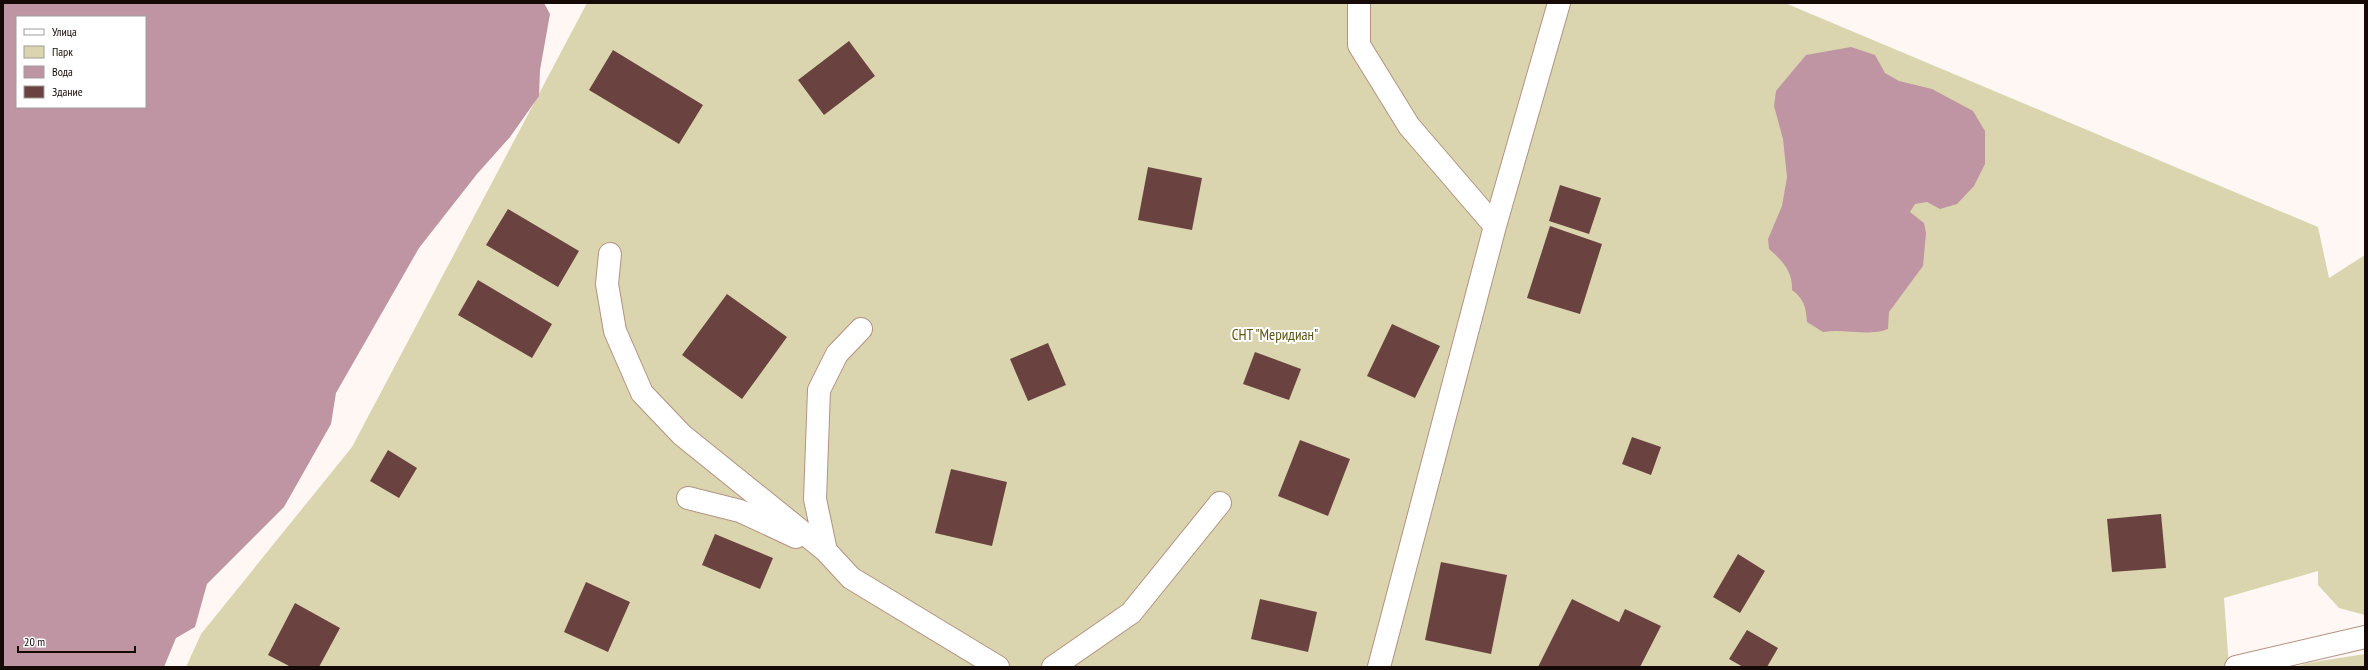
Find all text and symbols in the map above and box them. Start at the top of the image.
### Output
legend [16,16,146,108]
text: Улица [52,24,77,39]
text: Парк [52,44,73,59]
text: Вода [52,64,73,79]
text: Здание [52,84,83,99]
park label: СНТ "Меридиан" [1232,325,1318,344]
scale bar [18,628,135,654]
text: 20 m [24,634,45,649]

